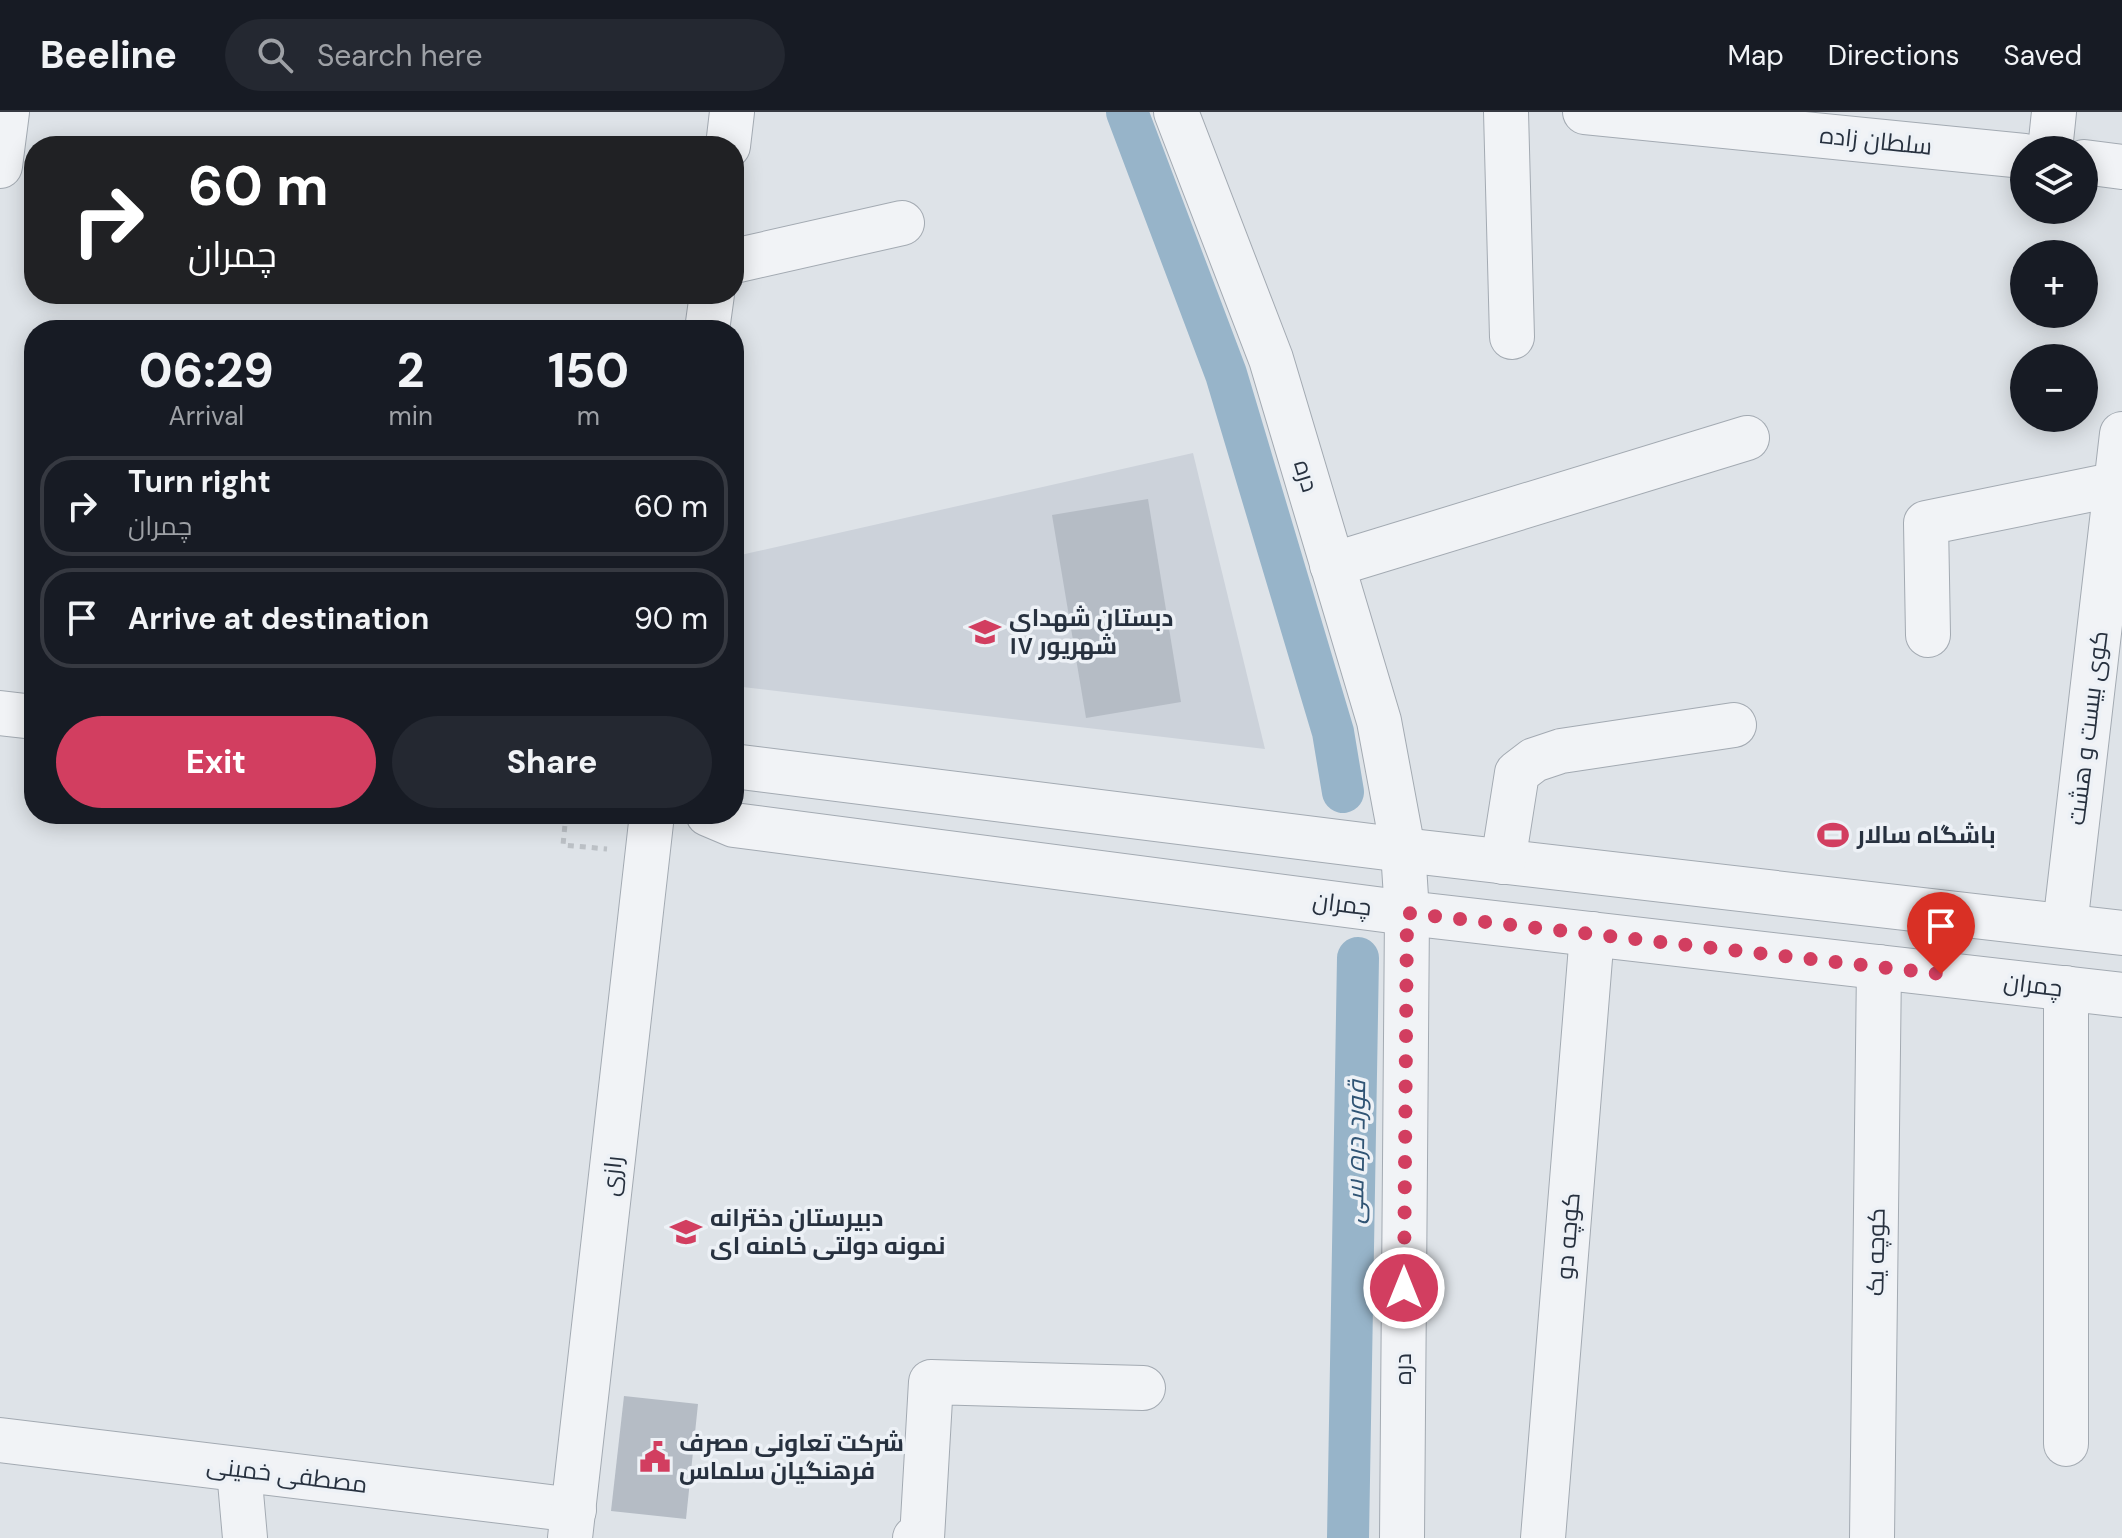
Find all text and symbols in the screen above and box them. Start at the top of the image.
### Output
search box [225,19,785,91]
text: Beeline [40,30,177,80]
icon: search [253,33,297,77]
text: Search here [317,36,482,75]
text: Map [1727,37,1784,74]
text: Directions [1828,37,1960,74]
text: Saved [2004,37,2082,74]
street label: سلطان زاده [1818,119,1934,162]
map controls [2010,136,2098,432]
button: layers [2010,136,2098,224]
text: 60 m [188,149,329,222]
icon: right [56,168,160,272]
text: چمران [188,231,277,278]
button: + [2010,240,2098,328]
text: 06:29 [139,339,274,402]
text: 2 [397,339,425,402]
text: 150 [548,339,629,402]
button: − [2010,344,2098,432]
text: Arrival [168,399,244,433]
text: min [389,399,433,433]
text: m [577,399,600,433]
street label: دره [1287,456,1326,496]
text: Turn right [128,462,271,501]
icon: right [60,484,104,528]
text: 60 m [634,487,708,526]
text: چمران [128,509,192,543]
icon: arrive [60,596,104,640]
text: Arrive at destination [128,599,429,638]
text: 90 m [634,599,708,638]
place label: دبستان شهدای ۱۷ شهریور [1009,602,1173,661]
school or university icon: دبستان شهدای ۱۷ شهریور [968,615,1002,649]
street label: کوی بیست و هشت [2060,629,2115,827]
button: Exit [56,716,376,808]
button: Share [392,716,712,808]
sports icon: باشگاه سالار [1816,818,1850,852]
place label: باشگاه سالار [1856,819,1996,850]
street label: چمران [1311,885,1373,923]
pin [1907,892,1975,974]
icon: arrive [1919,904,1963,948]
street label: چمران [2002,966,2064,1004]
water label: قورد دره سی [1337,1078,1373,1224]
street label: رازی [594,1154,629,1198]
street label: کوچه دو [1548,1191,1588,1281]
place label: دبیرستان دخترانه نمونه دولتی خامنه ای [710,1202,946,1261]
street label: کوچه یک [1859,1207,1893,1297]
school or university icon: دبیرستان دخترانه نمونه دولتی خامنه ای [669,1215,703,1249]
position arrow [1362,1246,1446,1330]
street label: دره [1387,1353,1418,1385]
place label: شرکت تعاونی مصرف فرهنگیان سلماس [679,1427,904,1486]
public building icon: شرکت تعاونی مصرف فرهنگیان سلماس [638,1440,672,1474]
street label: مصطفی خمینی [205,1449,369,1500]

